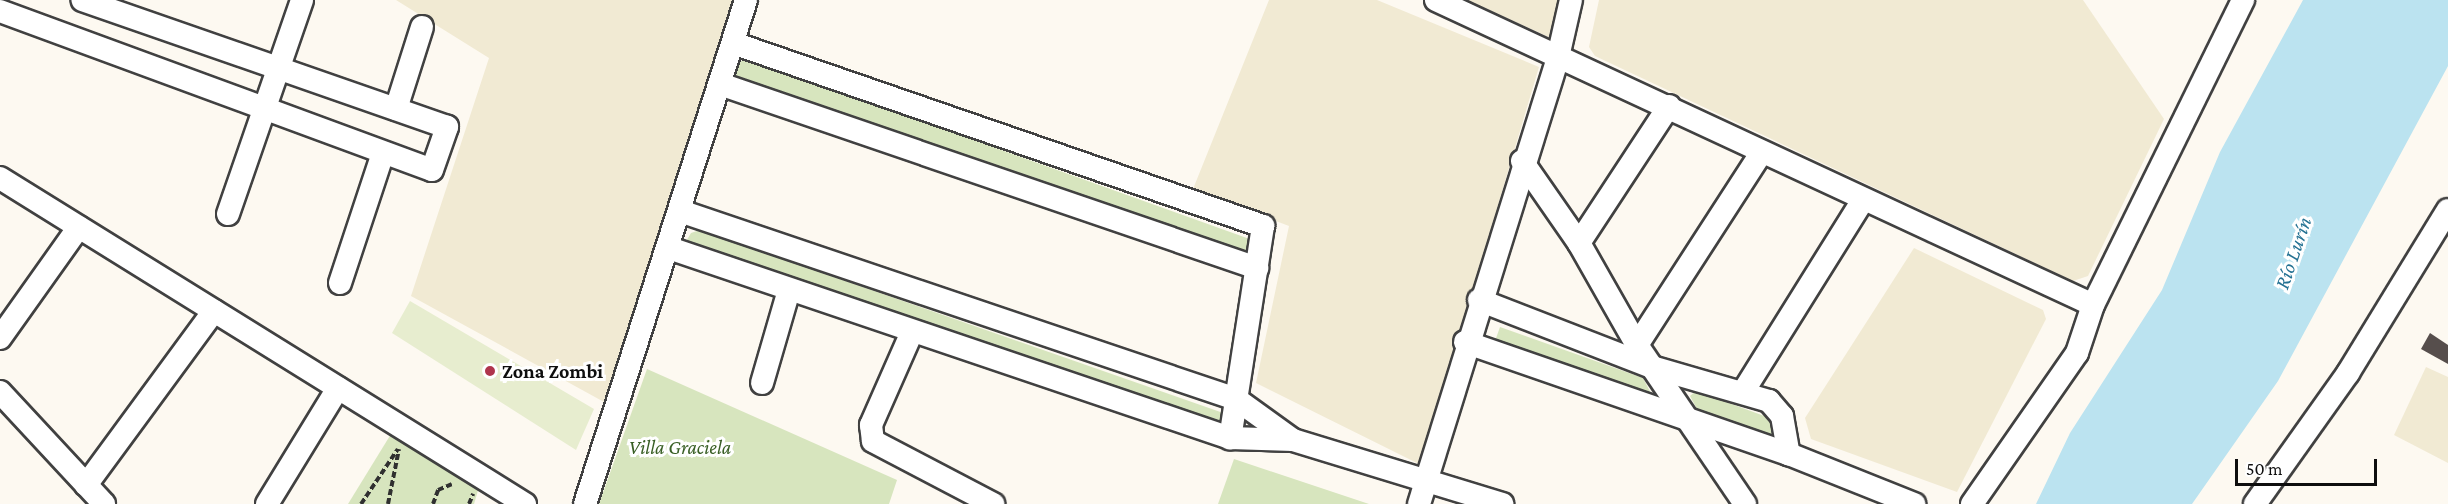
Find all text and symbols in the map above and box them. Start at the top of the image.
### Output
water label: Río Lurín [2269,214,2317,292]
place label: Zona Zombi [502,359,603,383]
marker: Zona Zombi [483,364,497,378]
park label: Villa Graciela [629,435,731,459]
scale bar [2238,447,2380,485]
text: 50 m [2246,459,2283,479]

